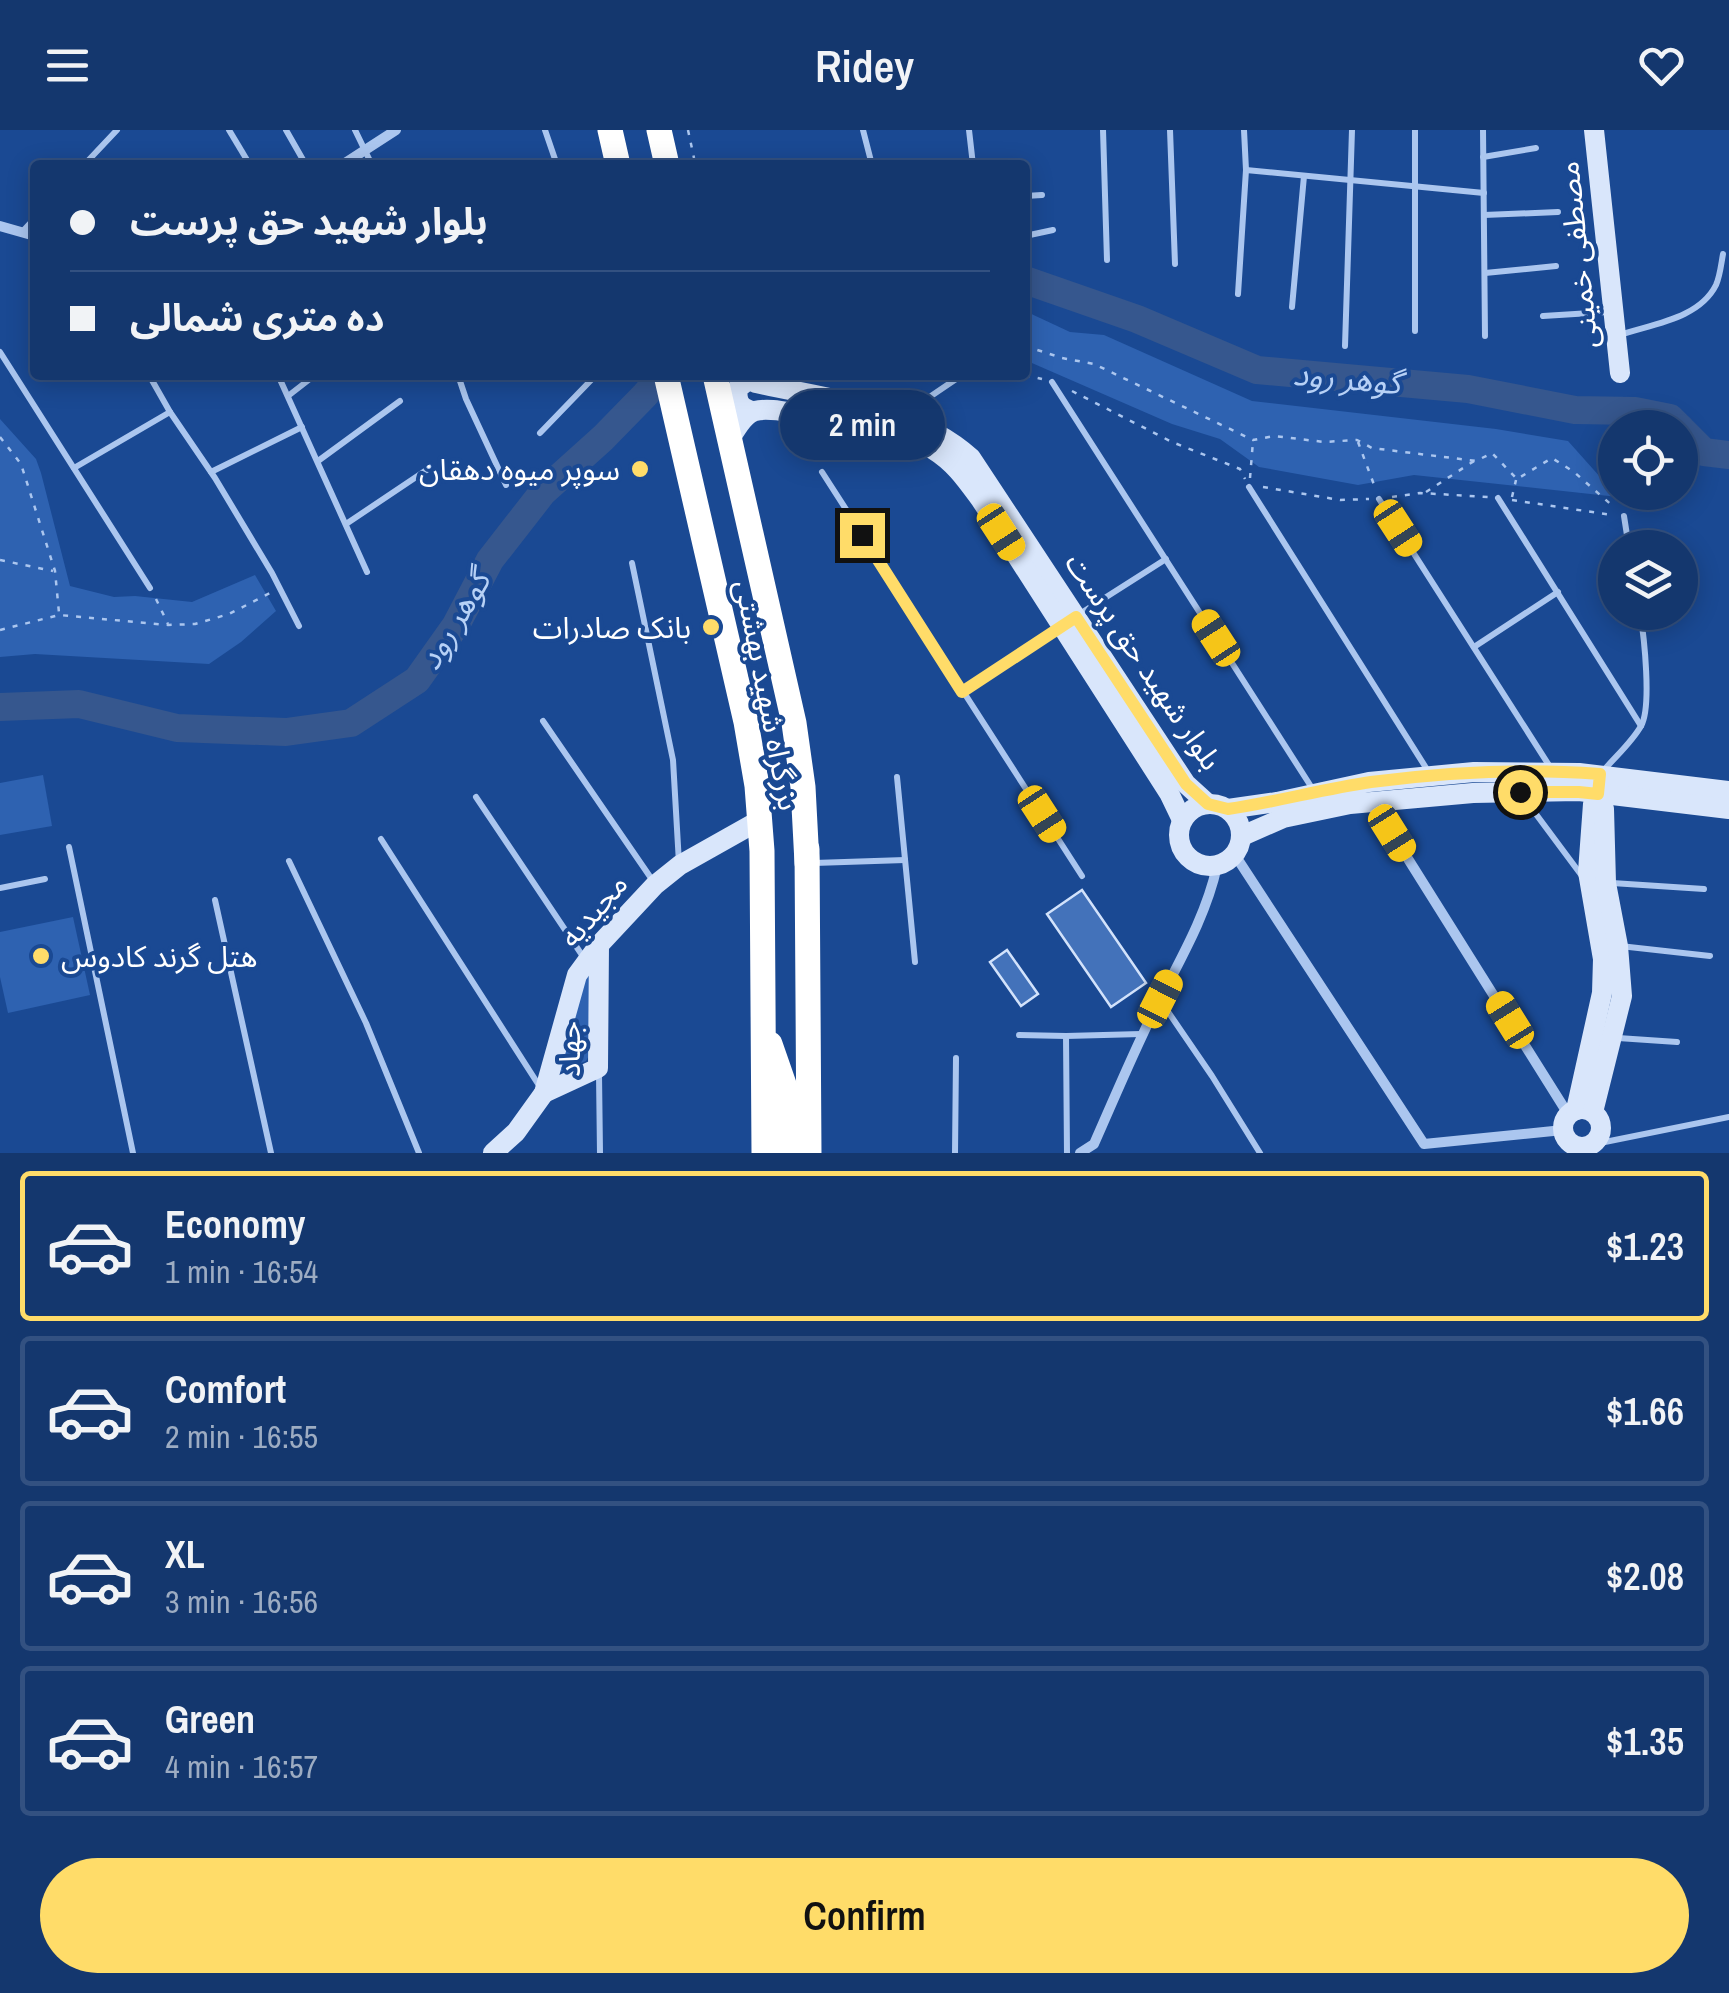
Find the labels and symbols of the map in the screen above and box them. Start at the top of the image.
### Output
street label: مصطفی خمینی [1547,159,1607,351]
water label: گوهر رود [1291,352,1408,405]
callout: 2 min [780,390,944,460]
place label: سوپر میوه دهقان [419,449,620,489]
marker: سوپر میوه دهقان [629,458,651,480]
car [1369,495,1427,561]
car [972,499,1030,565]
route end [840,513,885,558]
street label: بلوار شهید حق پرست [1056,545,1232,778]
water label: گوهر رود [408,558,503,677]
street label: بزرگراه شهید بهشتی [726,576,810,814]
car [1187,605,1245,671]
place label: بانک صادرات [533,607,691,647]
marker: بانک صادرات [700,616,722,638]
route start [1498,770,1543,815]
car [1013,781,1071,847]
car [1363,800,1421,866]
street label: مجیدیه [550,865,636,955]
place label: هتل گرند کادوس [61,936,257,976]
marker: هتل گرند کادوس [30,945,52,967]
car [1133,965,1187,1033]
car [1481,987,1539,1053]
street label: جهاد [549,1021,589,1077]

